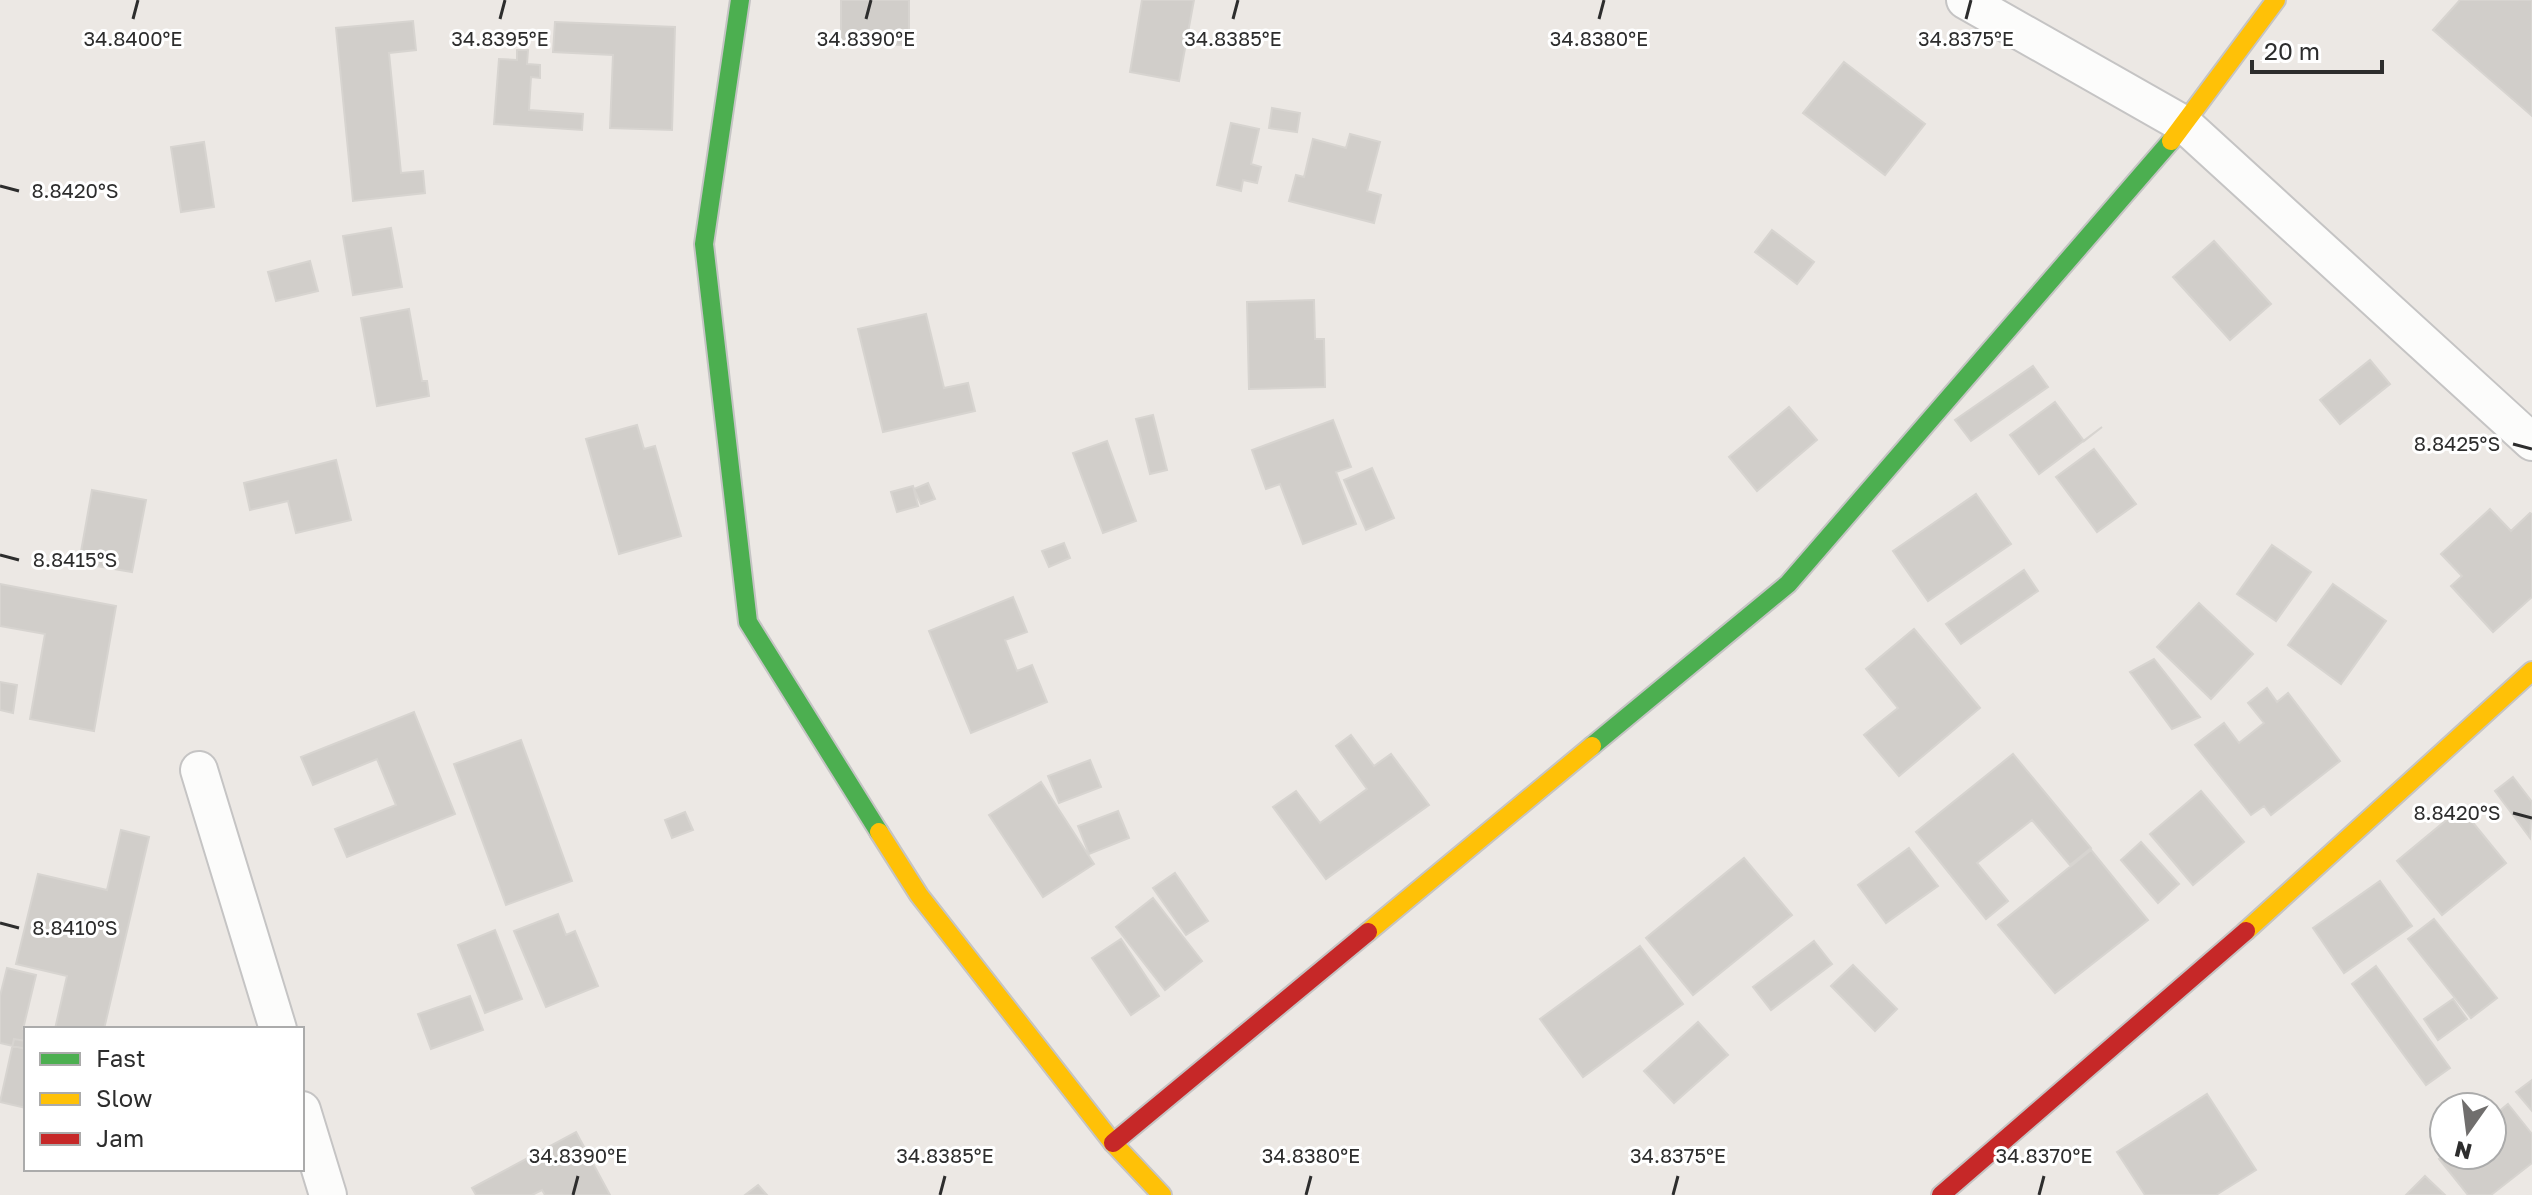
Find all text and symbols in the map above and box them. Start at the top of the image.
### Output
scale bar [2252,24,2382,74]
text: 34.8400°E [83,26,183,50]
text: 34.8395°E [451,26,549,50]
text: 34.8390°E [817,26,915,50]
text: 34.8385°E [1184,26,1282,50]
text: 34.8380°E [1550,26,1648,50]
text: 34.8375°E [1918,26,2014,50]
text: 20 m [2264,36,2320,65]
text: 8.8420°S [31,178,119,202]
text: 8.8425°S [2414,431,2500,455]
text: 8.8415°S [33,547,117,571]
text: 8.8420°S [2413,800,2501,824]
text: 8.8410°S [32,915,118,939]
legend [24,1027,304,1171]
text: Fast [96,1043,146,1072]
text: Slow [96,1083,152,1112]
north arrow [2428,1091,2508,1171]
text: Jam [96,1123,144,1152]
text: N [2452,1136,2474,1166]
text: 34.8390°E [529,1143,627,1167]
text: 34.8385°E [896,1143,994,1167]
text: 34.8380°E [1262,1143,1360,1167]
text: 34.8375°E [1630,1143,1726,1167]
text: 34.8370°E [1996,1143,2092,1167]

